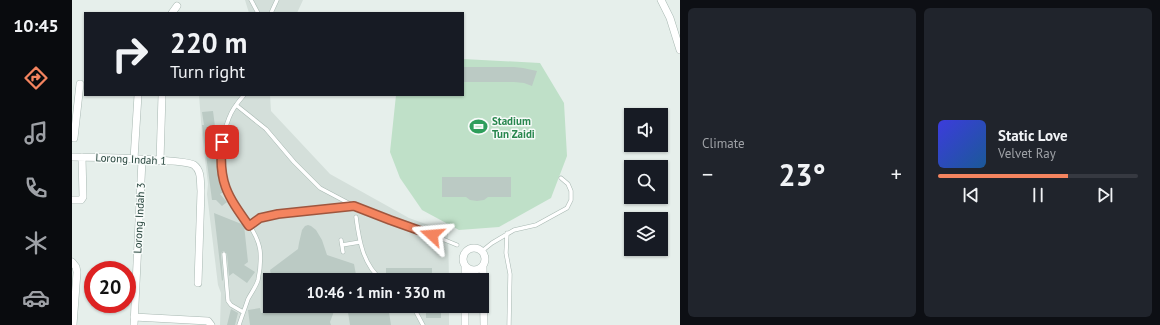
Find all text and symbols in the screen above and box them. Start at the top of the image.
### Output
text: 10:45 [13,14,59,37]
text: 220 m [170,24,247,61]
icon: right [104,28,156,80]
text: Turn right [170,60,245,83]
icon: directions [22,64,50,92]
map controls [624,108,668,256]
button: sound [624,108,668,152]
place label: Stadium Tun Zaidi [492,114,535,141]
sports icon: Stadium Tun Zaidi [469,117,489,137]
icon: music [22,119,50,147]
pin [205,125,239,159]
text: Static Love [998,126,1068,145]
icon: arrive [211,131,233,153]
text: Climate [702,135,745,152]
text: Velvet Ray [998,145,1056,162]
street label: Lorong Indah 1 [95,150,167,168]
text: 23° [778,155,826,194]
button: search [624,160,668,204]
text: − [702,160,713,188]
text: + [891,160,902,188]
icon: phone [22,174,50,202]
street label: Lorong Indah 3 [130,182,148,254]
icon: previous [960,184,982,206]
icon: pause [1027,184,1049,206]
icon: next [1094,184,1116,206]
button: layers [624,212,668,256]
position arrow [411,214,453,256]
icon: climate [22,229,50,257]
speed limit sign: 20 [84,261,136,313]
text: 10:46 · 1 min · 330 m [307,283,445,302]
icon: car [22,284,50,312]

